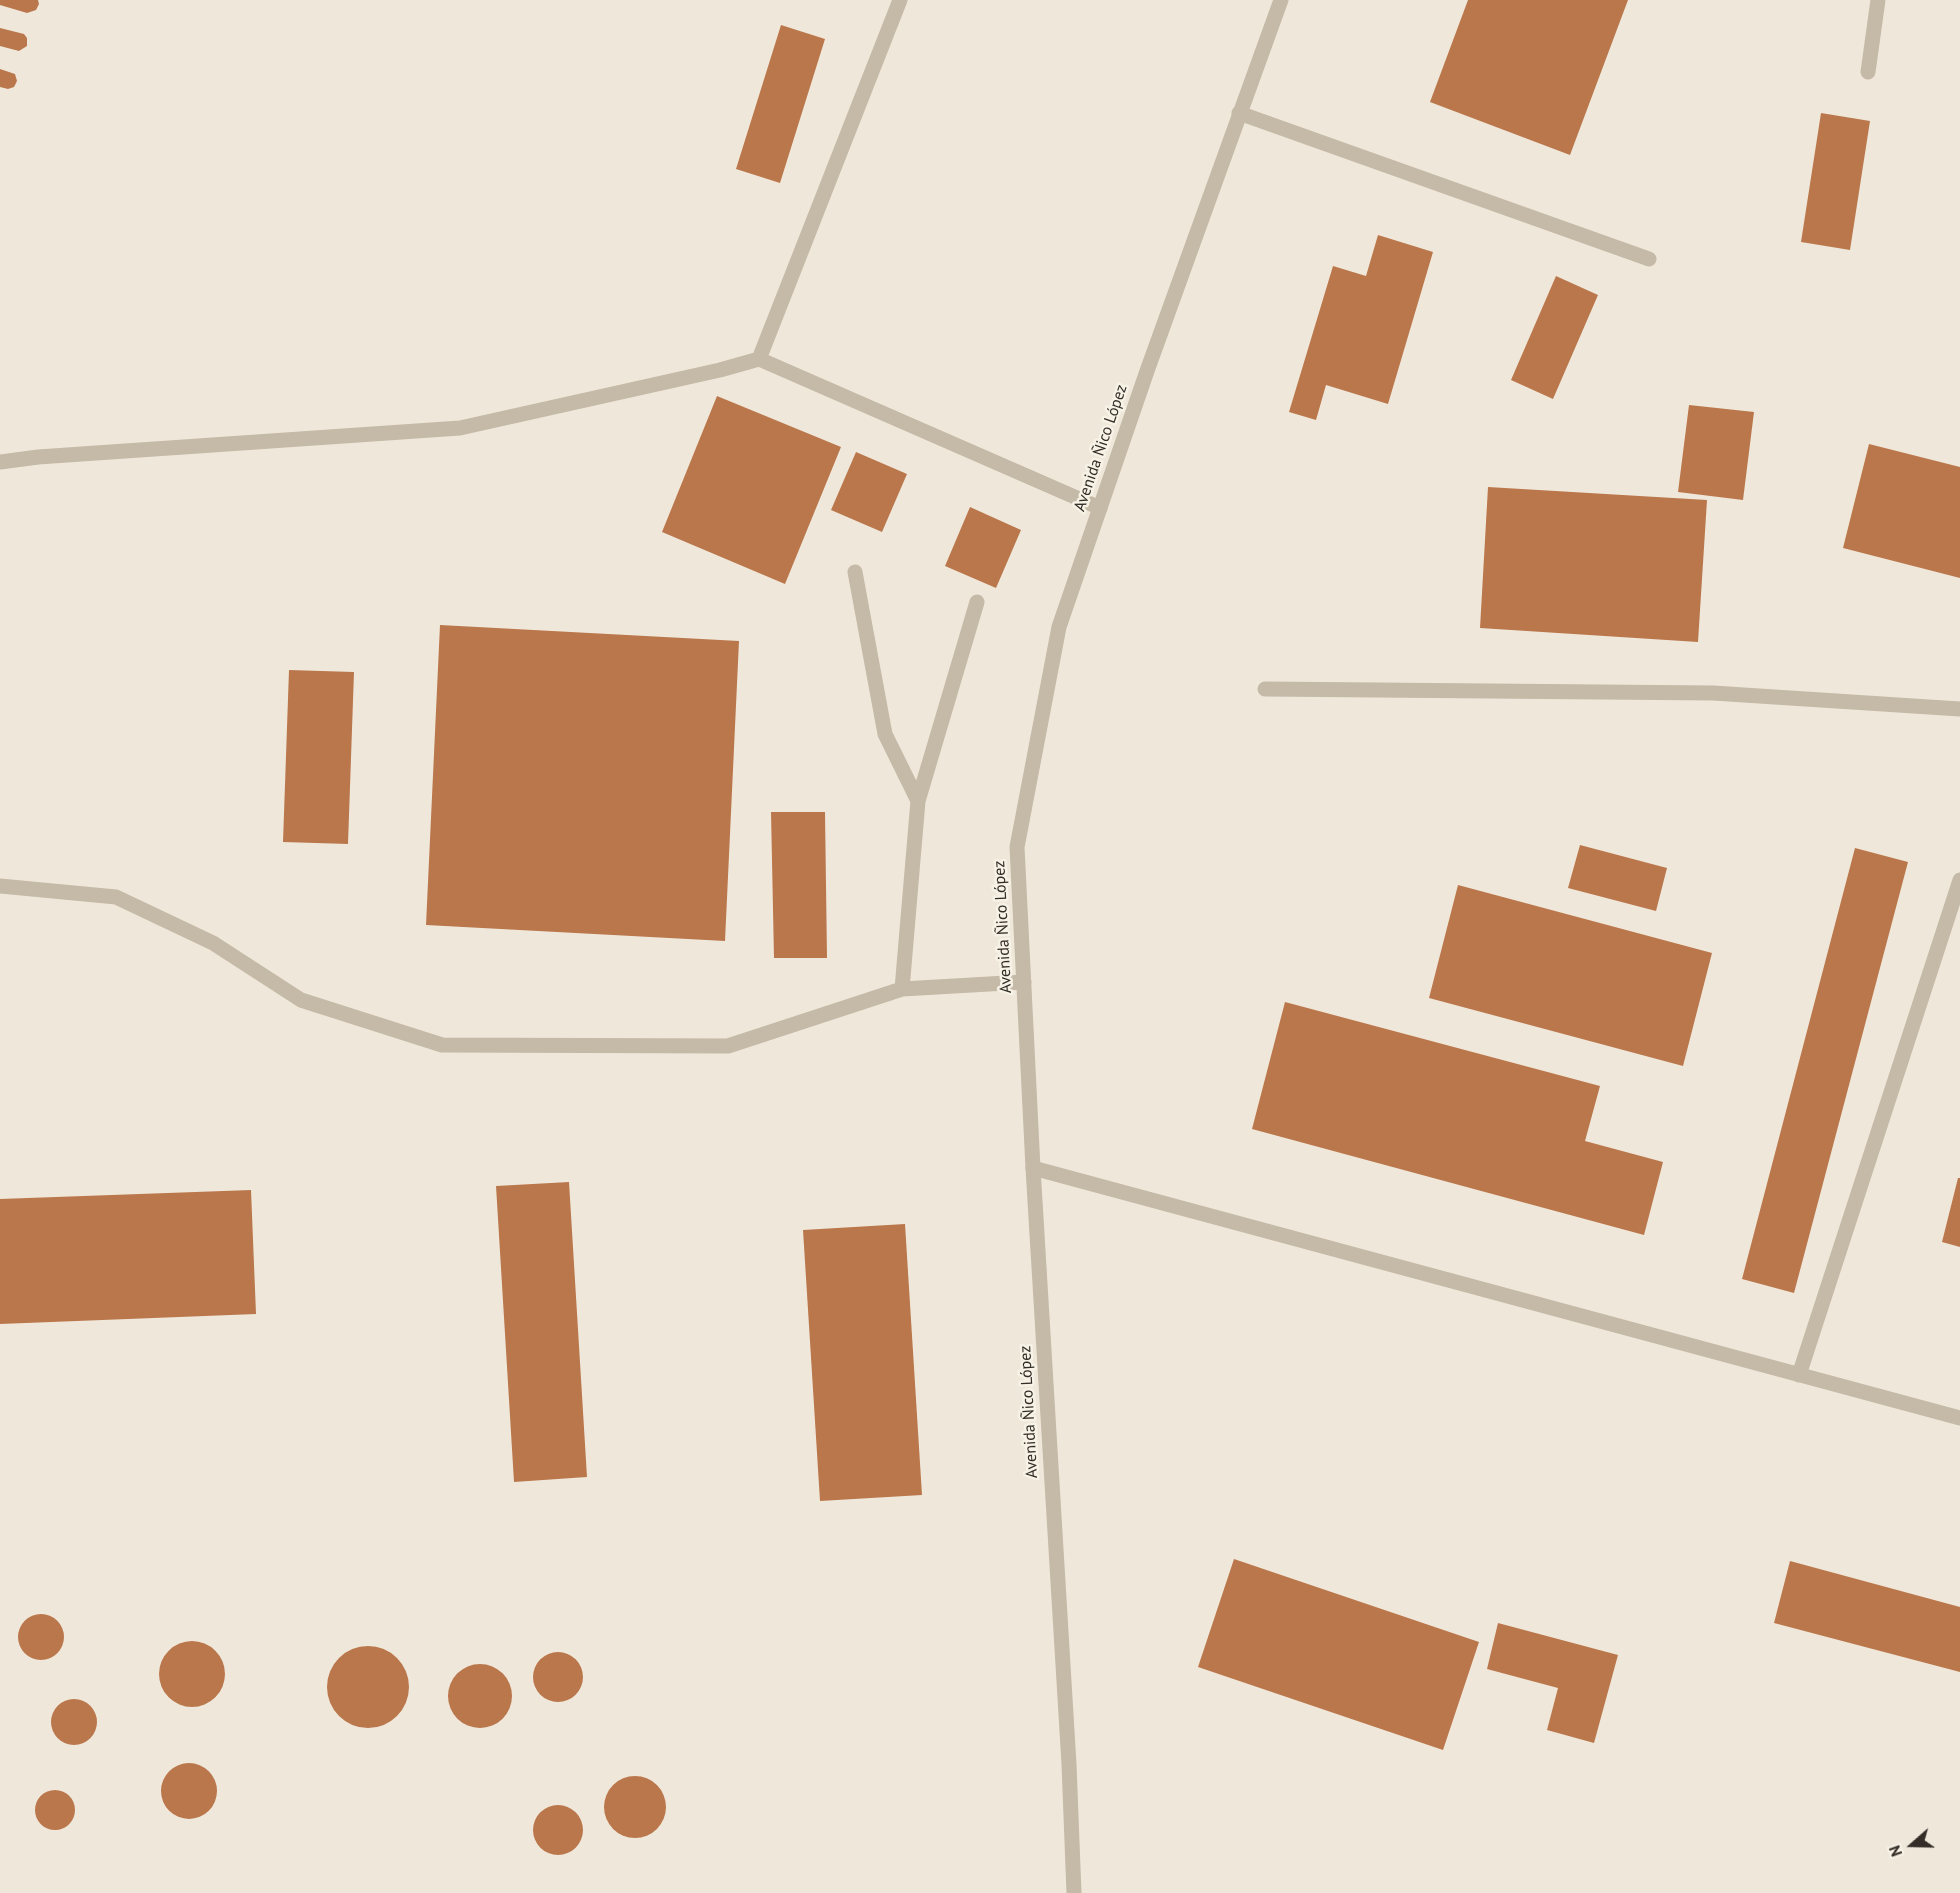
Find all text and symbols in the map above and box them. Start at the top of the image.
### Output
street label: Avenida Ñico López [1070,382,1132,514]
street label: Avenida Ñico López [990,860,1016,994]
street label: Avenida Ñico López [1016,1345,1042,1479]
north arrow [1882,1815,1942,1875]
text: N [1884,1843,1906,1860]

